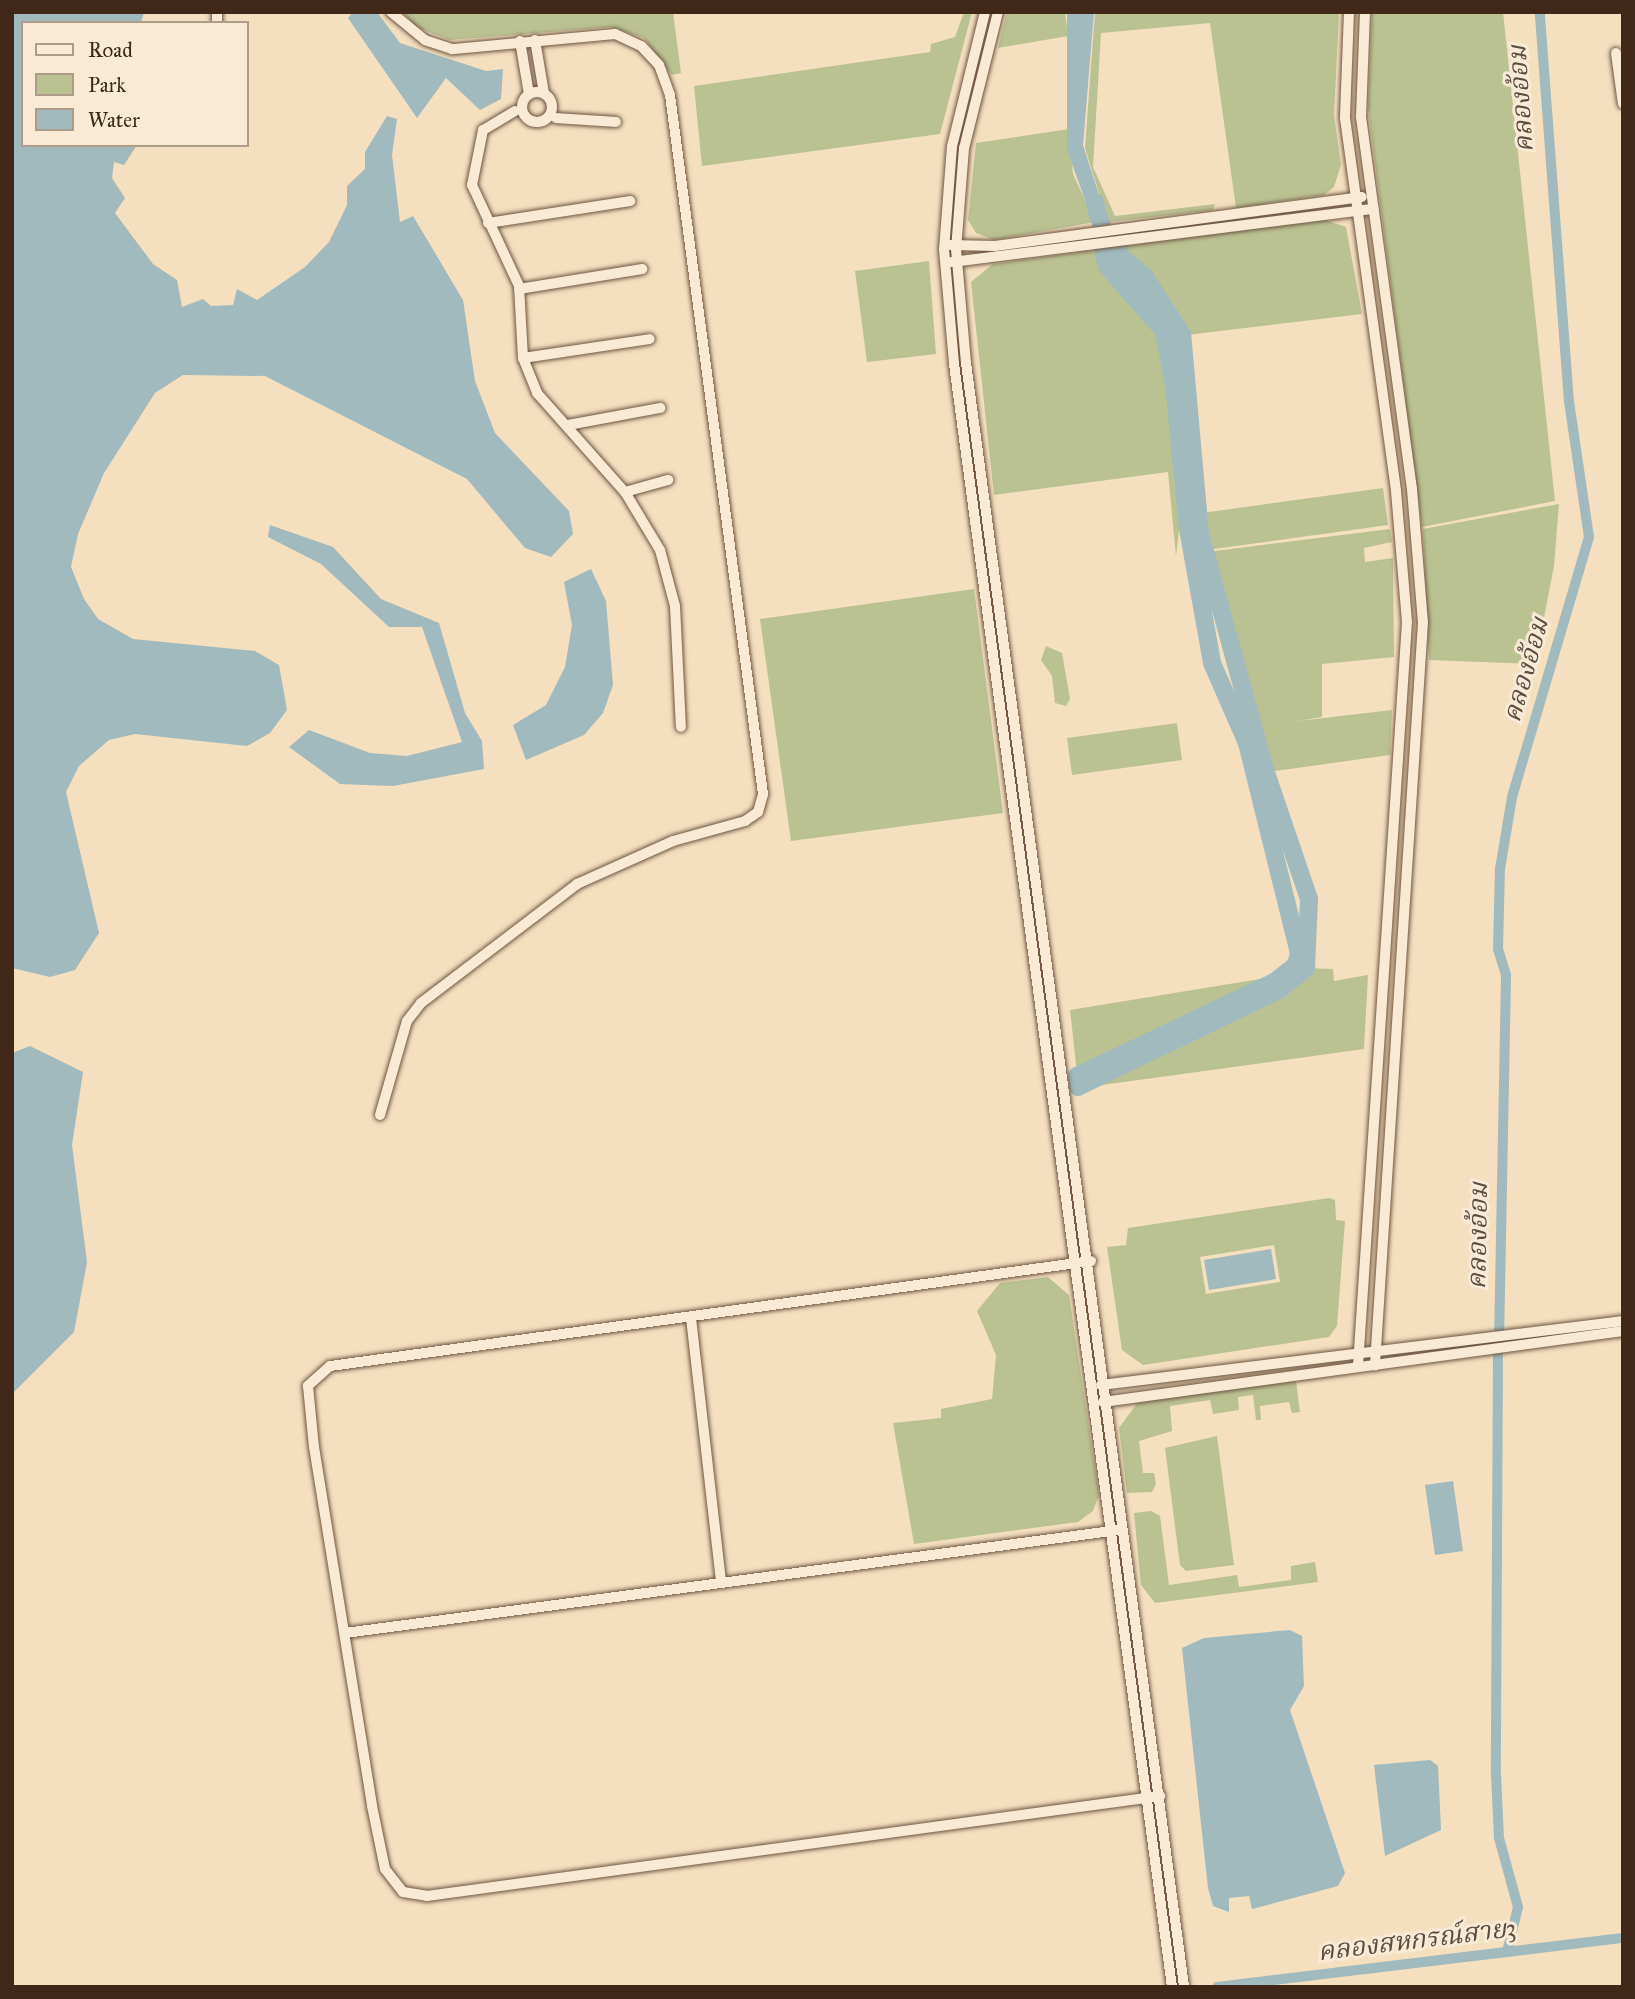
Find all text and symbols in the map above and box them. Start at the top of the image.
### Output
legend [21,21,248,147]
text: Road [88,37,133,63]
water label: คลองอ้อม [1502,44,1540,154]
text: Park [88,72,126,98]
text: Water [88,107,140,133]
water label: คลองอ้อม [1496,614,1556,726]
water label: คลองอ้อม [1461,1182,1495,1290]
water label: คลองสหกรณ์สาย3 [1316,1912,1518,1968]

